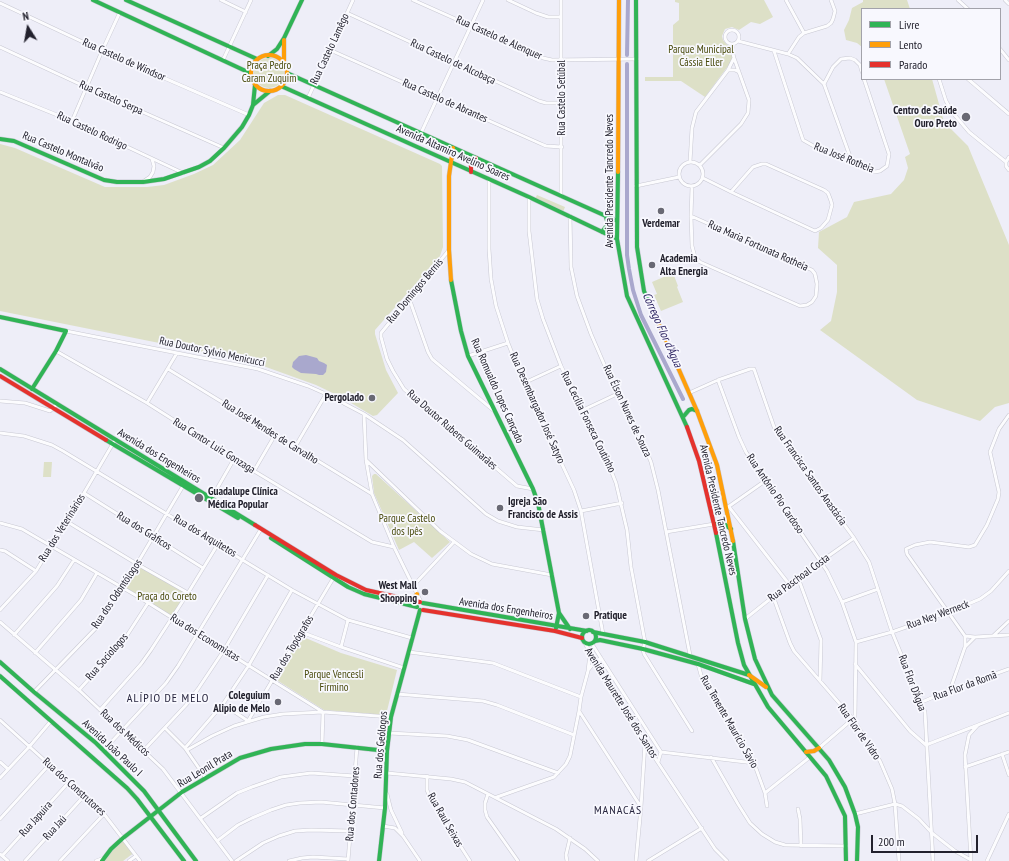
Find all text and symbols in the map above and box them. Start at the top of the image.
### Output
north arrow [8,8,48,48]
legend [861,8,1001,80]
text: N [21,9,30,24]
street label: Rua Castelo Lamêgo [308,11,352,87]
street label: Rua Castelo de Alenquer [454,13,544,63]
text: Livre [899,17,919,32]
street label: Rua Castelo de Windsor [80,36,168,84]
street label: Rua Castelo de Alcobaça [408,37,498,87]
text: Lento [899,37,922,52]
park label: Parque Municipal Cássia Eller [668,43,734,69]
text: Parado [899,57,927,72]
park label: Praça Pedro Caram Zuquim [242,59,296,85]
street label: Rua Castelo Setúbal [555,60,569,136]
street label: Rua Castelo de Abrantes [400,76,490,126]
street label: Rua Castelo Serpa [77,78,145,118]
place label: Centro de Saúde Ouro Preto [893,104,957,130]
street label: Rua Castelo Rodrigo [55,109,129,153]
marker: Centro de Saúde Ouro Preto [960,111,972,123]
street label: Avenida Presidente Tancredo Neves [603,114,617,248]
street label: Avenida Altamiro Avelino Soares [394,122,512,184]
street label: Rua Castelo Montalvão [20,129,106,175]
street label: Rua José Rotheia [812,140,876,176]
marker: Verdemar [656,206,666,216]
place label: Verdemar [642,217,680,231]
street label: Rua Maria Fortunata Rotheia [706,218,810,274]
place label: Academia Alta Energia [660,252,708,278]
street label: Rua Domingos Bernis [384,256,446,326]
marker: Academia Alta Energia [647,260,657,270]
water label: Córrego Flor d'Água [639,290,685,370]
street label: Rua Doutor Sylvio Menicucci [158,334,266,370]
street label: Rua Romualdo Lopes Cançado [468,337,526,445]
street label: Rua Desembargador José Satyro [506,350,568,466]
street label: Rua Élson Nunes de Souza [600,363,654,459]
street label: Rua Cecília Fonseca Coutinho [558,369,618,475]
street label: Rua Doutor Rubens Guimarães [404,387,500,473]
place label: Pergolado [324,391,364,405]
marker: Pergolado [367,393,377,403]
street label: Rua José Mendes de Carvalho [219,397,321,467]
street label: Rua Cantor Luiz Gonzaga [171,415,257,477]
street label: Rua Francisca Santos Anastácia [771,424,849,528]
street label: Avenida dos Engenheiros [115,426,203,486]
street label: Avenida Presidente Tancredo Neves [696,443,740,577]
street label: Rua Antônio Pio Cardoso [743,452,807,536]
place label: Guadalupe Clínica Médica Popular [208,485,278,511]
street label: Rua dos Veterinários [36,492,88,564]
marker: Guadalupe Clínica Médica Popular [193,492,205,504]
place label: Igreja São Francisco de Assis [508,495,578,521]
marker: Igreja São Francisco de Assis [495,503,505,513]
street label: Rua dos Gráficos [114,509,174,553]
street label: Rua dos Arquitetos [171,512,239,560]
park label: Parque Castelo dos Ipês [379,512,435,538]
street label: Rua Paschoal Costa [766,551,832,605]
street label: Rua dos Odontólogos [89,557,145,631]
place label: West Mall Shopping [378,579,417,605]
marker: West Mall Shopping [420,587,430,597]
park label: Praça do Coreto [137,590,197,604]
street label: Avenida dos Engenheiros [458,595,554,623]
street label: Rua Ney Werneck [905,598,971,632]
place label: Pratique [594,609,627,623]
street label: Rua dos Economistas [168,611,242,665]
marker: Pratique [581,611,591,621]
street label: Rua dos Topógrafos [267,613,317,683]
street label: Rua Sociologos [83,631,131,683]
street label: Avenida Maurette José dos Santos [582,645,660,761]
street label: Rua Flor D'Água [895,653,929,713]
park label: Parque Vencesli Firmino [304,668,364,694]
street label: Rua Flor da Romã [931,668,999,704]
street label: Rua Tenente Maurício Sávio [697,673,761,771]
place label: Coleguium Alipio de Melo [213,689,270,715]
district label: ALÍPIO DE MELO [127,692,209,706]
marker: Coleguium Alipio de Melo [273,697,283,707]
street label: Rua Flor de Vidro [835,701,883,763]
street label: Rua dos Médicos [97,707,153,759]
street label: Rua dos Geólogos [371,711,391,779]
street label: Avenida João Paulo I [79,717,145,779]
street label: Rua Leonil Prata [175,747,235,791]
street label: Rua dos Construtores [40,755,108,819]
street label: Rua dos Contadores [343,766,363,842]
street label: Rua Raul Seixas [424,791,466,849]
street label: Rua Japuira [17,799,55,839]
district label: MANACÁS [594,804,642,818]
street label: Rua Jaú [41,813,69,843]
scale bar [873,827,980,853]
text: 200 m [878,834,905,849]

